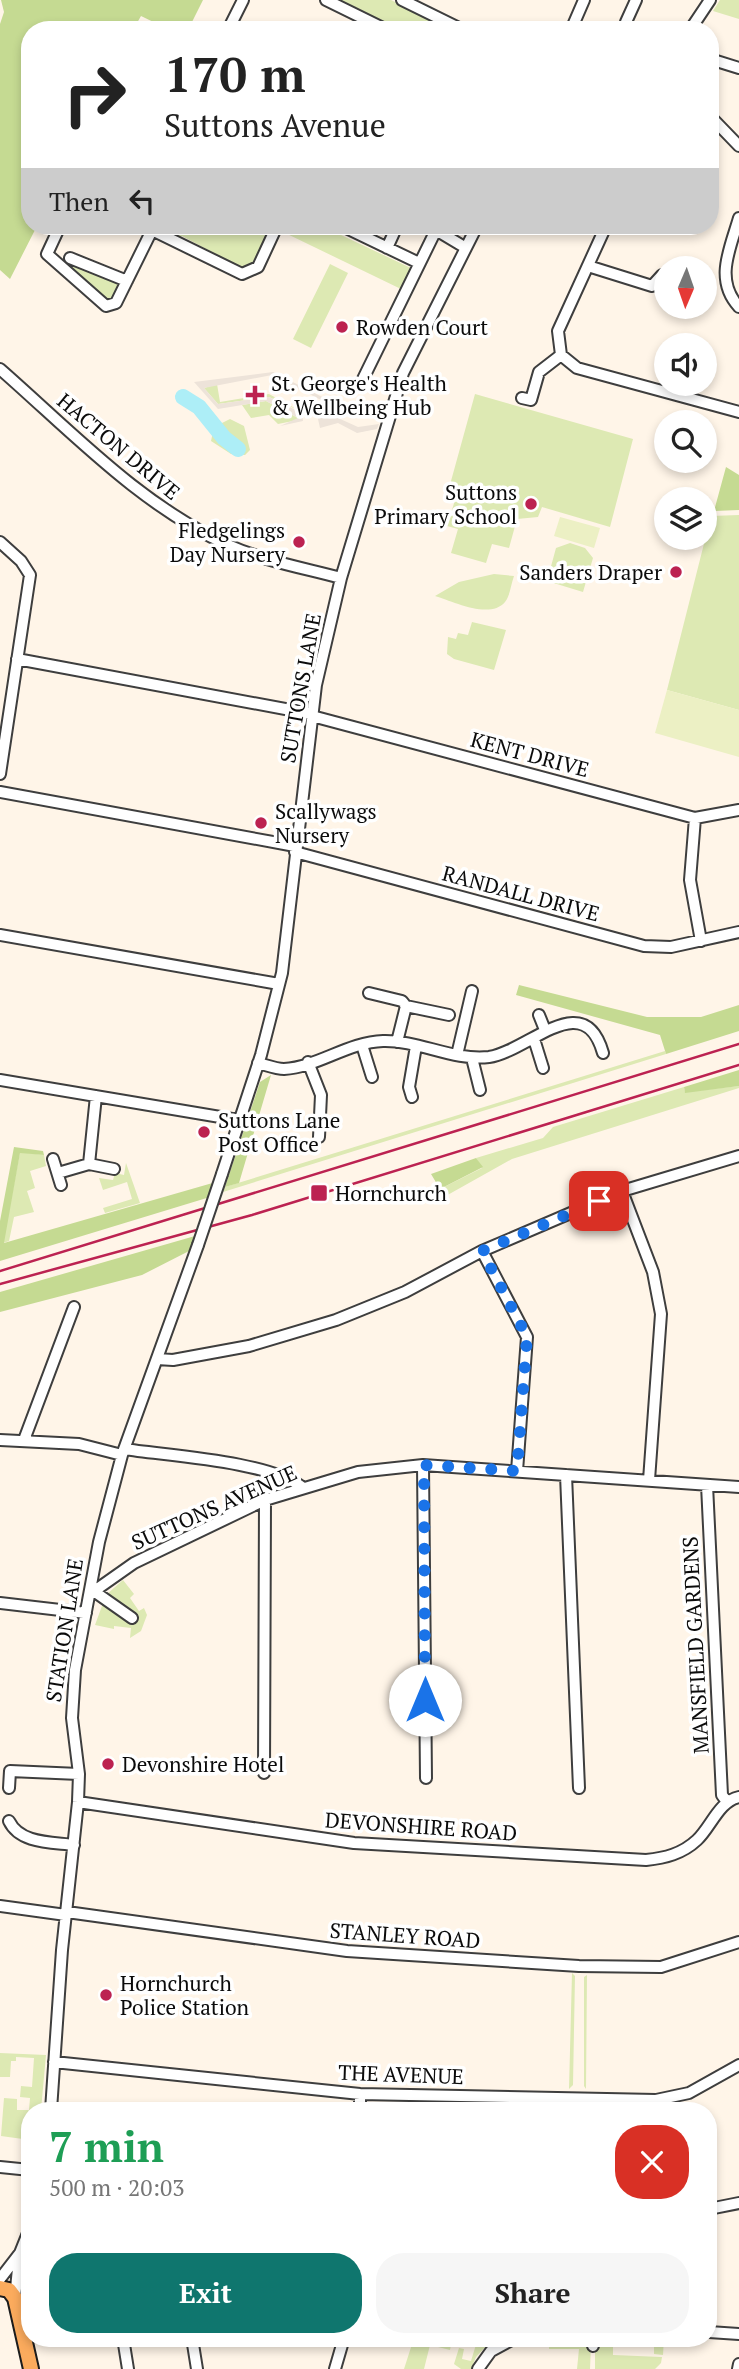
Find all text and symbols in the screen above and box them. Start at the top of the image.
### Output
text: 170 m [164,41,306,106]
icon: right [49,49,140,140]
text: Suttons Avenue [164,104,386,146]
icon: left [123,182,161,220]
text: Then [49,184,109,218]
north arrow [654,256,718,318]
map controls [654,256,717,550]
place label: Rowden Court [356,313,488,341]
marker: Rowden Court [334,319,350,335]
button: sound [654,333,717,396]
place label: St. George's Health & Wellbeing Hub [271,369,447,421]
marker: St. George's Health & Wellbeing Hub [245,385,265,405]
street label: HACTON DRIVE [52,386,186,506]
button: search [654,410,717,473]
place label: Suttons Primary School [374,478,517,530]
button: layers [654,487,717,550]
marker: Suttons Primary School [523,496,539,512]
place label: Fledgelings Day Nursery [170,516,285,568]
marker: Fledgelings Day Nursery [291,534,307,550]
place label: Sanders Draper [519,558,662,586]
marker: Sanders Draper [668,564,684,580]
street label: SUTTONS LANE [273,611,327,765]
street label: KENT DRIVE [468,725,592,783]
place label: Scallywags Nursery [275,797,377,849]
marker: Scallywags Nursery [253,815,269,831]
street label: RANDALL DRIVE [439,859,603,927]
place label: Suttons Lane Post Office [218,1106,340,1158]
marker: Suttons Lane Post Office [196,1124,212,1140]
pin [569,1171,629,1231]
place label: Hornchurch [335,1179,447,1207]
icon: arrive [580,1182,618,1220]
marker: Hornchurch [309,1183,329,1203]
street label: SUTTONS AVENUE [127,1458,301,1556]
street label: MANSFIELD GARDENS [675,1536,715,1754]
street label: STATION LANE [39,1556,89,1704]
position arrow [388,1663,462,1737]
place label: Devonshire Hotel [122,1750,284,1778]
marker: Devonshire Hotel [100,1756,116,1772]
street label: DEVONSHIRE ROAD [324,1805,518,1847]
street label: STANLEY ROAD [329,1916,481,1954]
place label: Hornchurch Police Station [120,1969,250,2021]
marker: Hornchurch Police Station [98,1987,114,2003]
street label: THE AVENUE [338,2058,464,2090]
text: 7 min [49,2118,164,2174]
button: close [615,2125,689,2199]
text: 500 m · 20:03 [49,2172,184,2203]
button: Exit [49,2253,362,2333]
button: Share [376,2253,689,2333]

